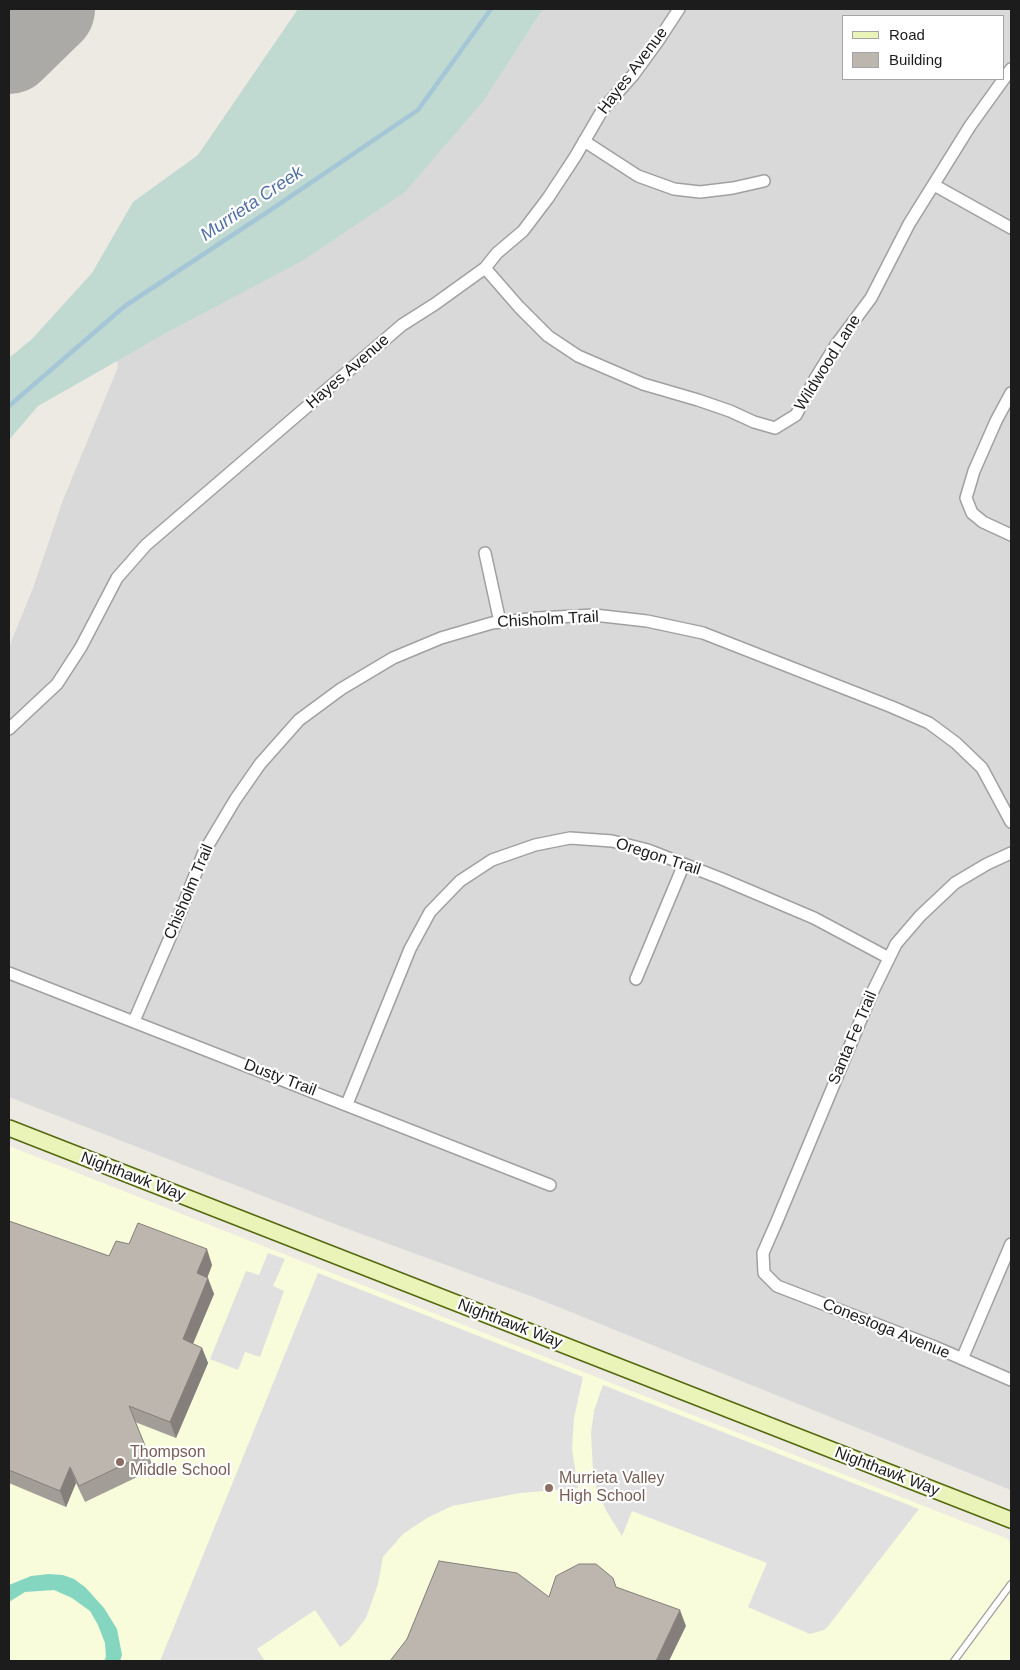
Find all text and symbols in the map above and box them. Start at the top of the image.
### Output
legend [842,15,1005,80]
street label: Hayes Avenue [594,24,672,118]
text: Road [889,26,925,43]
text: Building [889,51,942,68]
water label: Murrieta Creek [197,162,307,246]
street label: Wildwood Lane [791,312,865,414]
street label: Hayes Avenue [303,331,393,413]
street label: Chisholm Trail [497,608,599,632]
street label: Oregon Trail [613,834,703,880]
street label: Chisholm Trail [160,841,218,943]
street label: Santa Fe Trail [825,988,881,1088]
street label: Dusty Trail [241,1055,319,1101]
street label: Nighthawk Way [78,1148,188,1206]
street label: Nighthawk Way [455,1295,565,1353]
street label: Conestoga Avenue [819,1295,953,1363]
place label: Thompson Middle School [130,1443,230,1481]
street label: Nighthawk Way [832,1443,942,1501]
marker: Thompson Middle School [114,1456,126,1468]
place label: Murrieta Valley High School [559,1469,665,1507]
marker: Murrieta Valley High School [543,1482,555,1494]

